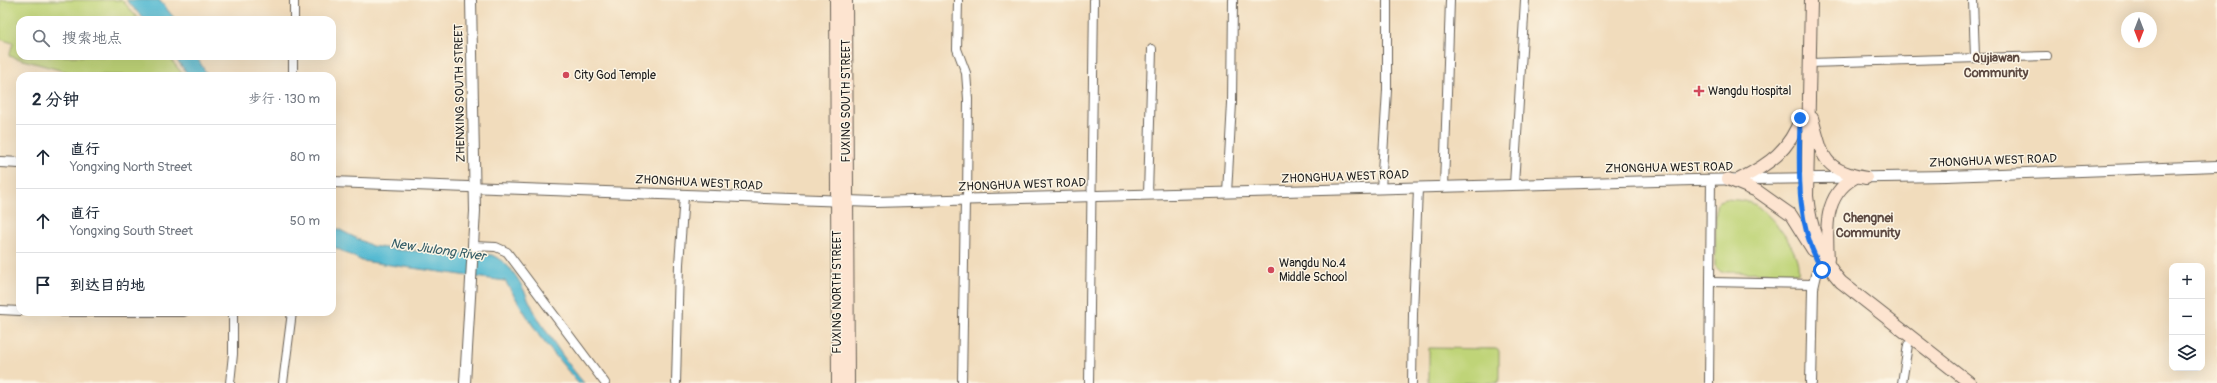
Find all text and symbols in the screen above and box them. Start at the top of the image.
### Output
north arrow [2121,12,2157,48]
search box [16,16,336,60]
street label: ZHENXING SOUTH STREET [451,23,469,162]
icon: search [30,27,52,49]
text: 搜索地点 [62,29,122,48]
street label: FUXING SOUTH STREET [839,39,854,163]
district label: Qujiawan Community [1964,50,2029,81]
place label: City God Temple [574,68,656,83]
marker: City God Temple [561,70,571,80]
place label: Wangdu Hospital [1708,84,1791,99]
marker: Wangdu Hospital [1693,85,1705,97]
text: 2 分钟 [32,89,79,110]
text: 步行 · 130 m [249,91,320,107]
route end [1791,109,1809,127]
text: 直行 [70,140,100,159]
icon: ahead [32,146,54,168]
text: 80 m [290,149,320,165]
street label: ZHONGHUA WEST ROAD [1929,151,2058,171]
text: Yongxing North Street [70,159,192,175]
street label: ZHONGHUA WEST ROAD [1605,159,1733,177]
street label: ZHONGHUA WEST ROAD [1281,167,1410,187]
street label: ZHONGHUA WEST ROAD [635,172,764,194]
street label: ZHONGHUA WEST ROAD [958,175,1087,195]
text: 直行 [70,204,100,223]
icon: ahead [32,210,54,232]
district label: Chengnei Community [1836,210,1901,241]
text: 50 m [290,213,320,229]
text: Yongxing South Street [70,223,193,239]
street label: FUXING NORTH STREET [830,230,845,354]
water label: New Jiulong River [390,235,489,265]
place label: Wangdu No.4 Middle School [1279,256,1348,285]
route start [1813,261,1831,279]
map controls [2169,263,2205,371]
button: + [2169,263,2205,299]
marker: Wangdu No.4 Middle School [1266,265,1276,275]
icon: arrive [32,274,54,296]
text: 到达目的地 [70,276,145,295]
button: − [2169,299,2205,335]
button: layers [2169,335,2205,371]

